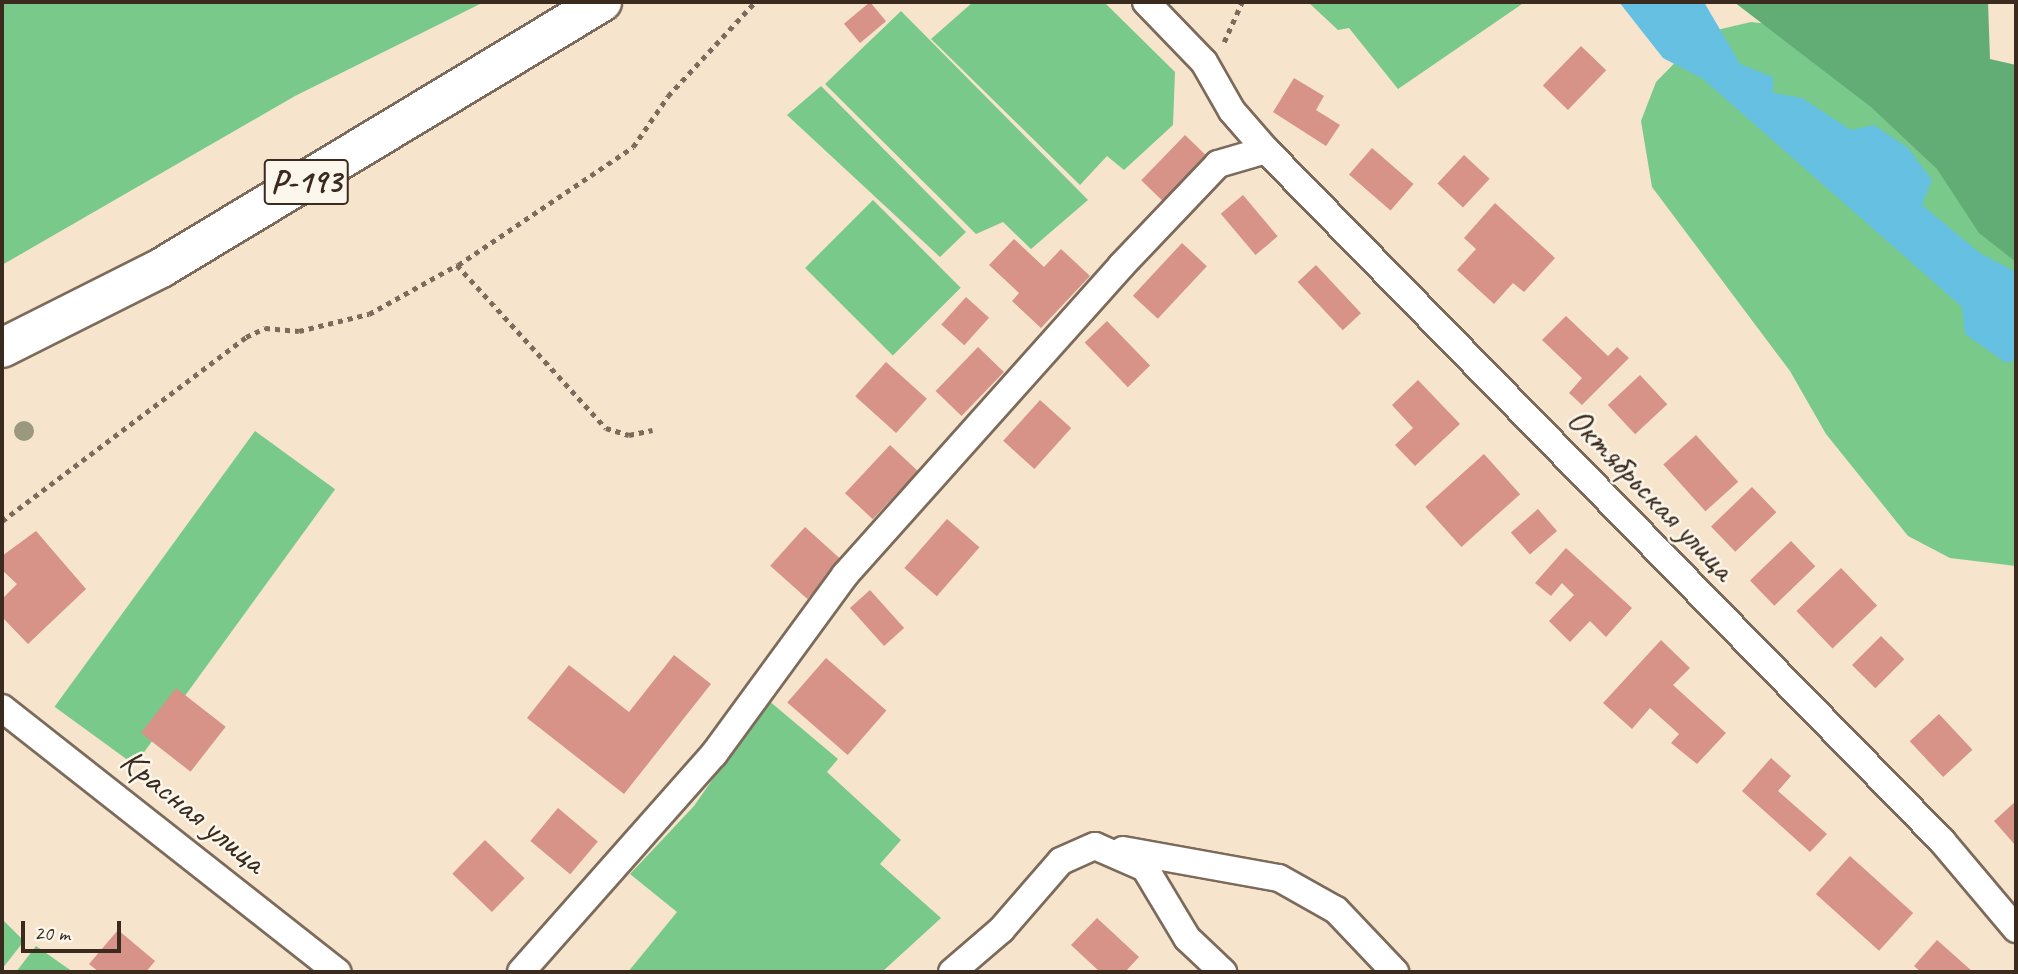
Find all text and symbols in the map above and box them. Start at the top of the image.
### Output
road number: Р-193 [262,152,350,212]
street label: Октябрьская улица [1558,399,1744,589]
street label: Красная улица [112,740,274,882]
scale bar [24,908,124,952]
text: 20 m [34,920,70,946]

